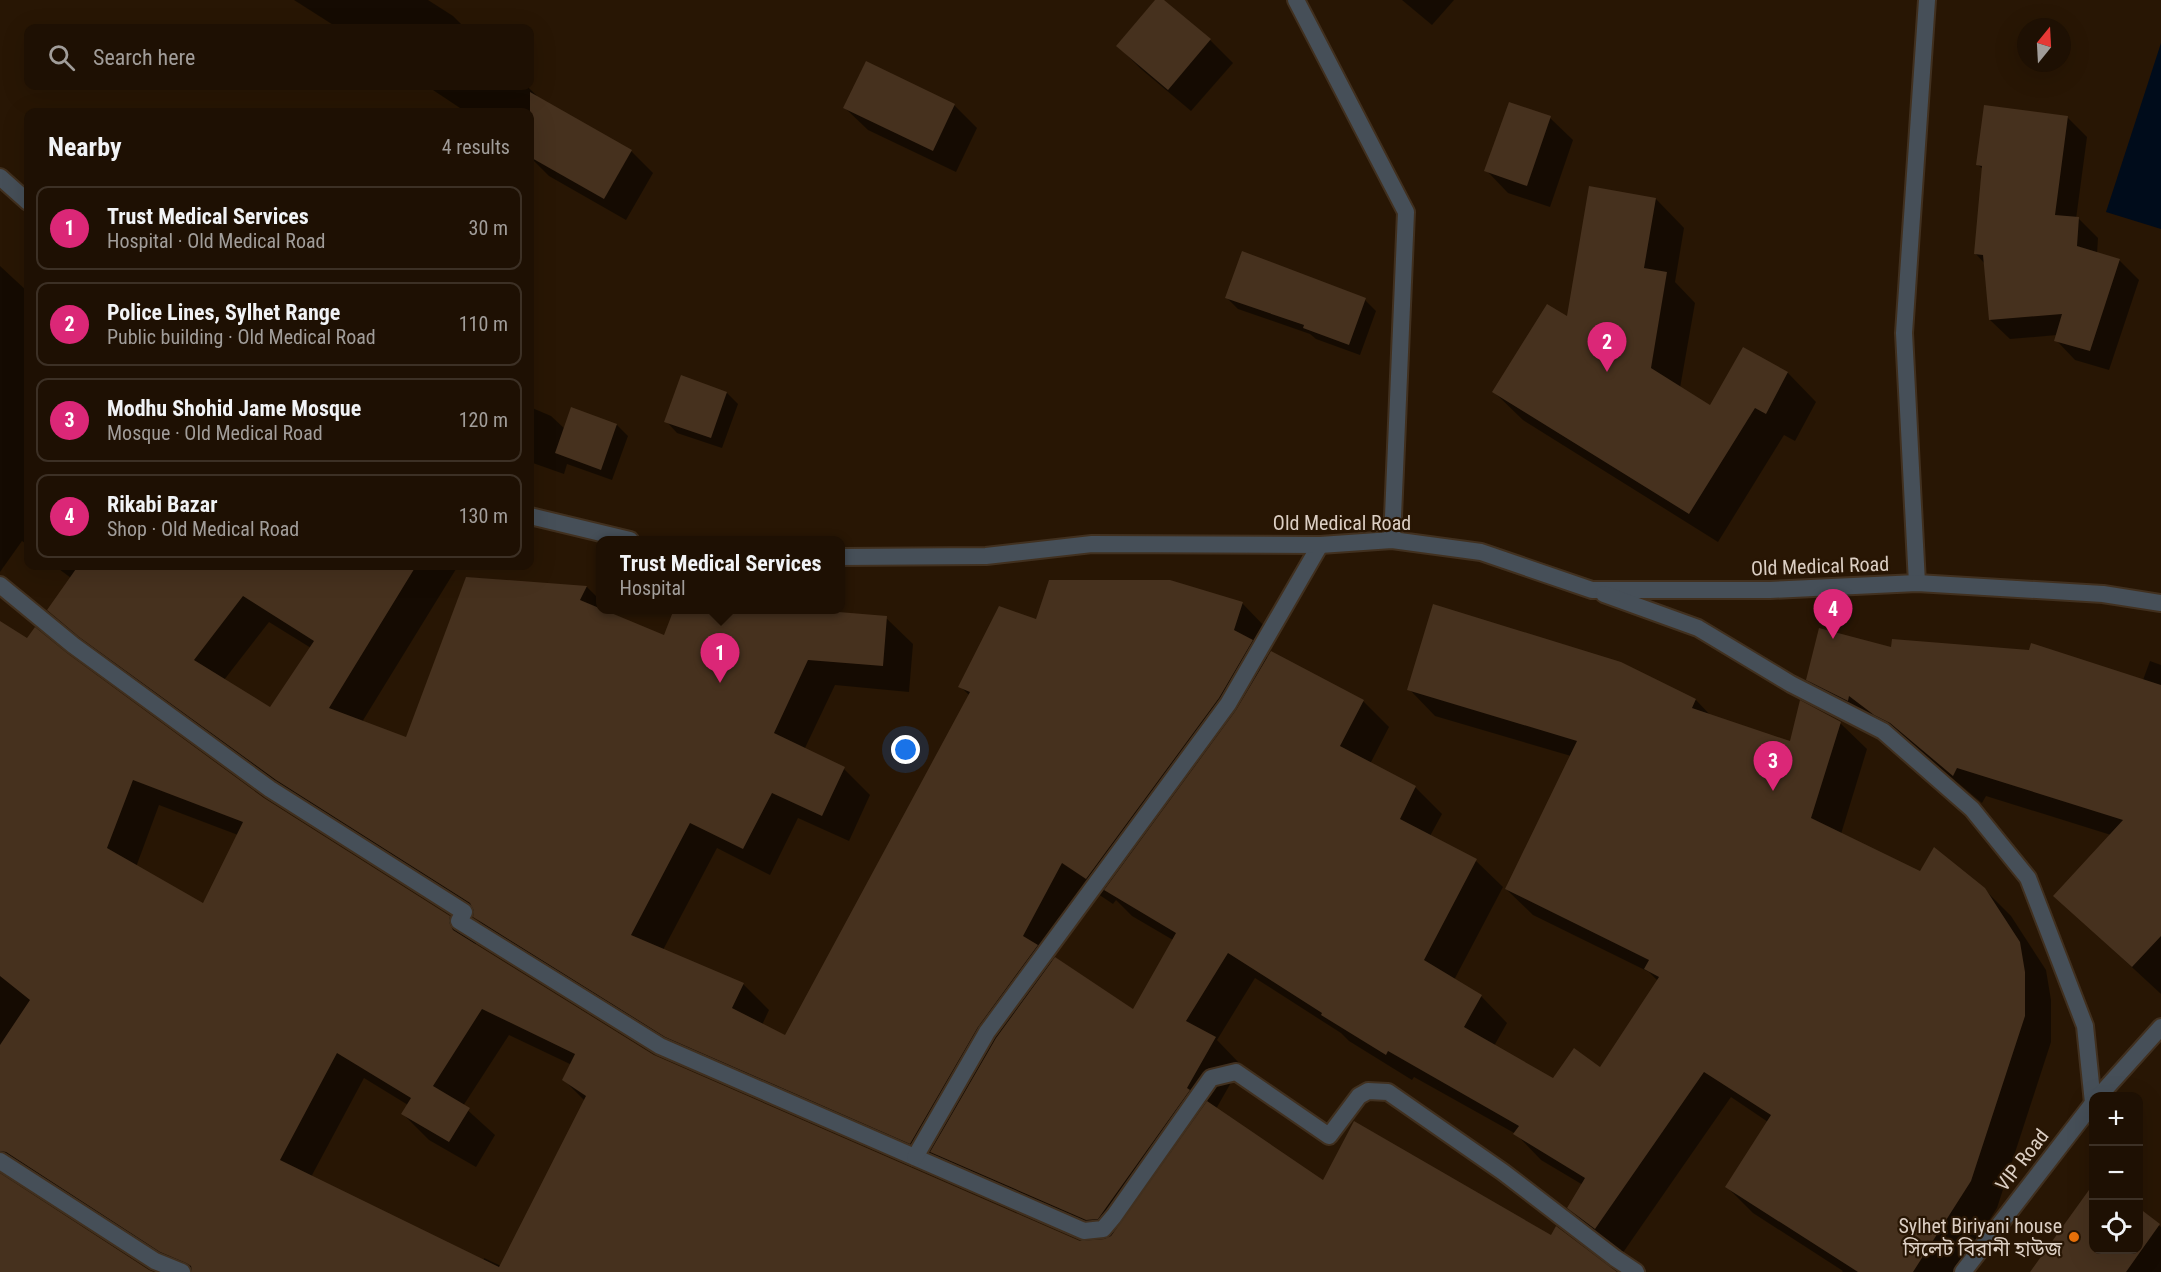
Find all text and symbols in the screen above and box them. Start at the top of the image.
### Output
north arrow [2017,18,2071,72]
search box [24,24,534,90]
icon: search [45,41,78,74]
text: Search here [93,45,195,70]
text: Nearby [48,132,122,162]
text: 4 results [442,135,510,159]
text: Trust Medical Services [107,204,309,229]
text: 1 [64,216,75,240]
text: 30 m [469,216,508,240]
text: Hospital · Old Medical Road [107,229,325,253]
text: Police Lines, Sylhet Range [107,300,340,325]
text: 2 [64,312,75,336]
text: 110 m [459,312,508,336]
pin: 2 [1588,322,1626,372]
text: Public building · Old Medical Road [107,325,376,349]
text: Modhu Shohid Jame Mosque [107,396,361,421]
text: 3 [64,408,75,432]
text: 120 m [459,408,508,432]
text: Mosque · Old Medical Road [107,421,323,445]
text: Rikabi Bazar [107,492,217,517]
text: 4 [64,504,75,528]
text: 130 m [459,504,508,528]
street label: Old Medical Road [1273,511,1411,535]
text: Shop · Old Medical Road [107,517,299,541]
popup [596,536,845,614]
text: Trust Medical Services [620,551,821,576]
street label: Old Medical Road [1750,552,1890,580]
text: Hospital [620,576,686,600]
pin: 4 [1814,590,1852,639]
pin: 1 [700,634,740,683]
your location [891,735,920,764]
pin: 3 [1754,742,1792,791]
map controls [2089,1092,2143,1254]
button: + [2089,1092,2143,1146]
street label: VIP Road [1990,1124,2054,1196]
button: − [2089,1146,2143,1200]
button: locate [2089,1200,2143,1254]
place label: Sylhet Biriyani house সিলেট বিরানী হাউজ [1898,1214,2063,1261]
marker: Sylhet Biriyani house সিলেট বিরানী হাউজ [2067,1230,2081,1244]

